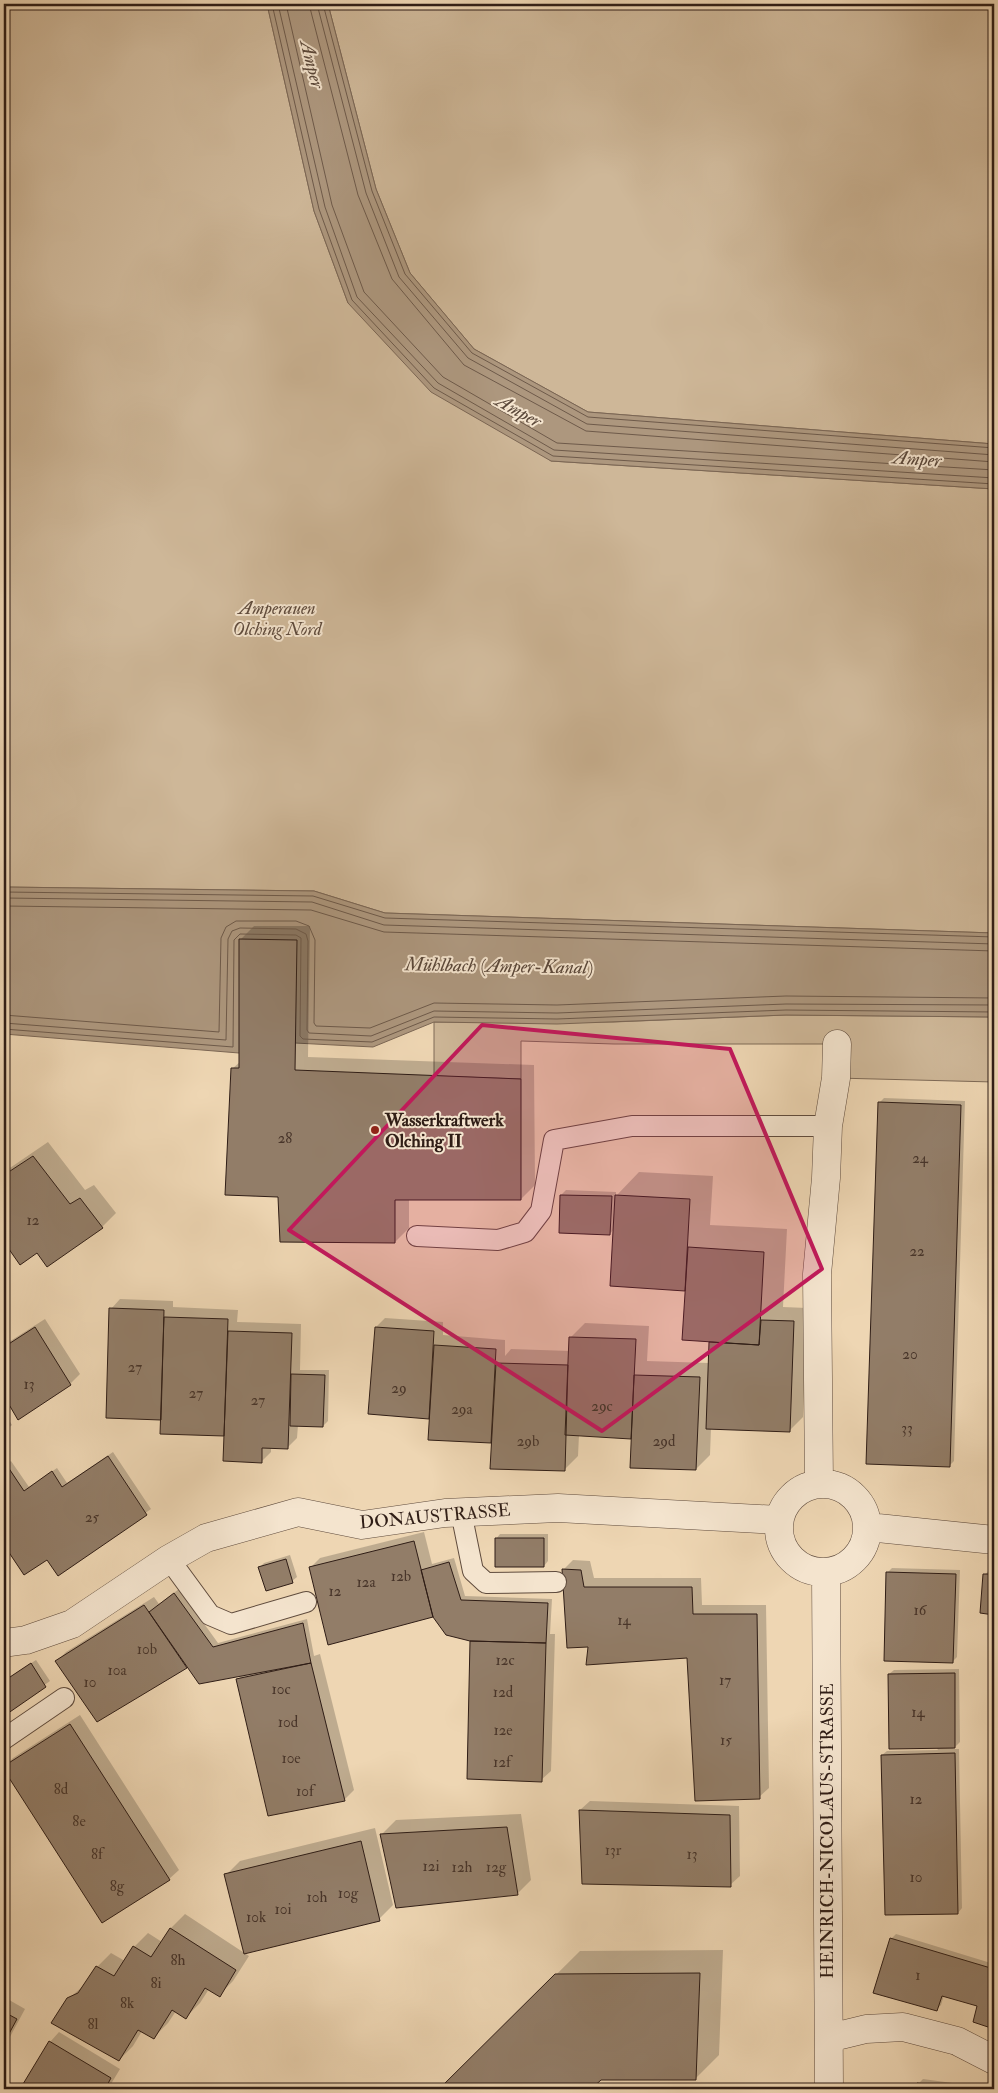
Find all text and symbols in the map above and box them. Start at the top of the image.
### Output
water label: Amper [294,36,330,92]
water label: Amper [490,388,546,434]
water label: Amper [890,445,943,473]
park label: Amperauen Olching Nord [233,597,323,641]
water label: Mühlbach (Amper-Kanal) [404,952,593,980]
place label: Wasserkraftwerk Olching II [384,1109,504,1153]
marker: Wasserkraftwerk Olching II [369,1124,381,1136]
house number: 28 [278,1129,292,1148]
house number: 24 [912,1149,929,1168]
house number: 12 [27,1211,40,1230]
house number: 22 [909,1242,925,1261]
house number: 20 [902,1345,918,1364]
house number: 27 [128,1358,142,1377]
house number: 13 [23,1375,35,1394]
house number: 29 [391,1379,407,1398]
house number: 27 [189,1384,203,1403]
house number: 27 [251,1391,265,1410]
house number: 29c [591,1397,613,1416]
house number: 29a [451,1400,474,1419]
house number: 33 [901,1419,913,1438]
house number: 29b [517,1432,539,1451]
house number: 29d [653,1432,676,1451]
street label: DONAUSTRASSE [359,1498,512,1535]
house number: 25 [85,1508,99,1527]
house number: 12b [391,1567,411,1586]
house number: 12a [356,1573,376,1592]
house number: 12 [329,1582,342,1601]
house number: 16 [914,1601,928,1620]
house number: 14 [617,1611,632,1630]
house number: 10b [137,1640,157,1659]
house number: 12c [495,1651,515,1670]
house number: 10a [107,1661,127,1680]
house number: 17 [719,1671,731,1690]
house number: 10 [84,1673,96,1692]
house number: 10c [271,1680,291,1699]
house number: 12d [493,1683,514,1702]
street label: HEINRICH-NICOLAUS-STRASSE [816,1683,839,1979]
house number: 14 [911,1703,926,1722]
house number: 10d [278,1713,299,1732]
house number: 12e [493,1721,513,1740]
house number: 15 [720,1731,732,1750]
house number: 10e [281,1749,301,1768]
house number: 12f [493,1753,513,1772]
house number: 8d [54,1780,69,1799]
house number: 10f [296,1782,316,1801]
house number: 12 [910,1790,923,1809]
house number: 8e [72,1812,86,1831]
house number: 13r [605,1841,622,1860]
house number: 8f [91,1845,105,1864]
house number: 13 [686,1845,698,1864]
house number: 12i [423,1857,439,1876]
house number: 12h [452,1858,473,1877]
house number: 12g [486,1858,507,1877]
house number: 10 [910,1868,922,1887]
house number: 8g [110,1877,125,1896]
house number: 10g [338,1884,359,1903]
house number: 10h [307,1888,328,1907]
house number: 10i [275,1900,291,1919]
house number: 10k [246,1908,266,1927]
house number: 8h [171,1951,186,1970]
house number: 1 [915,1966,921,1985]
house number: 8i [150,1974,162,1993]
house number: 8k [120,1994,134,2013]
house number: 8l [88,2015,99,2034]

